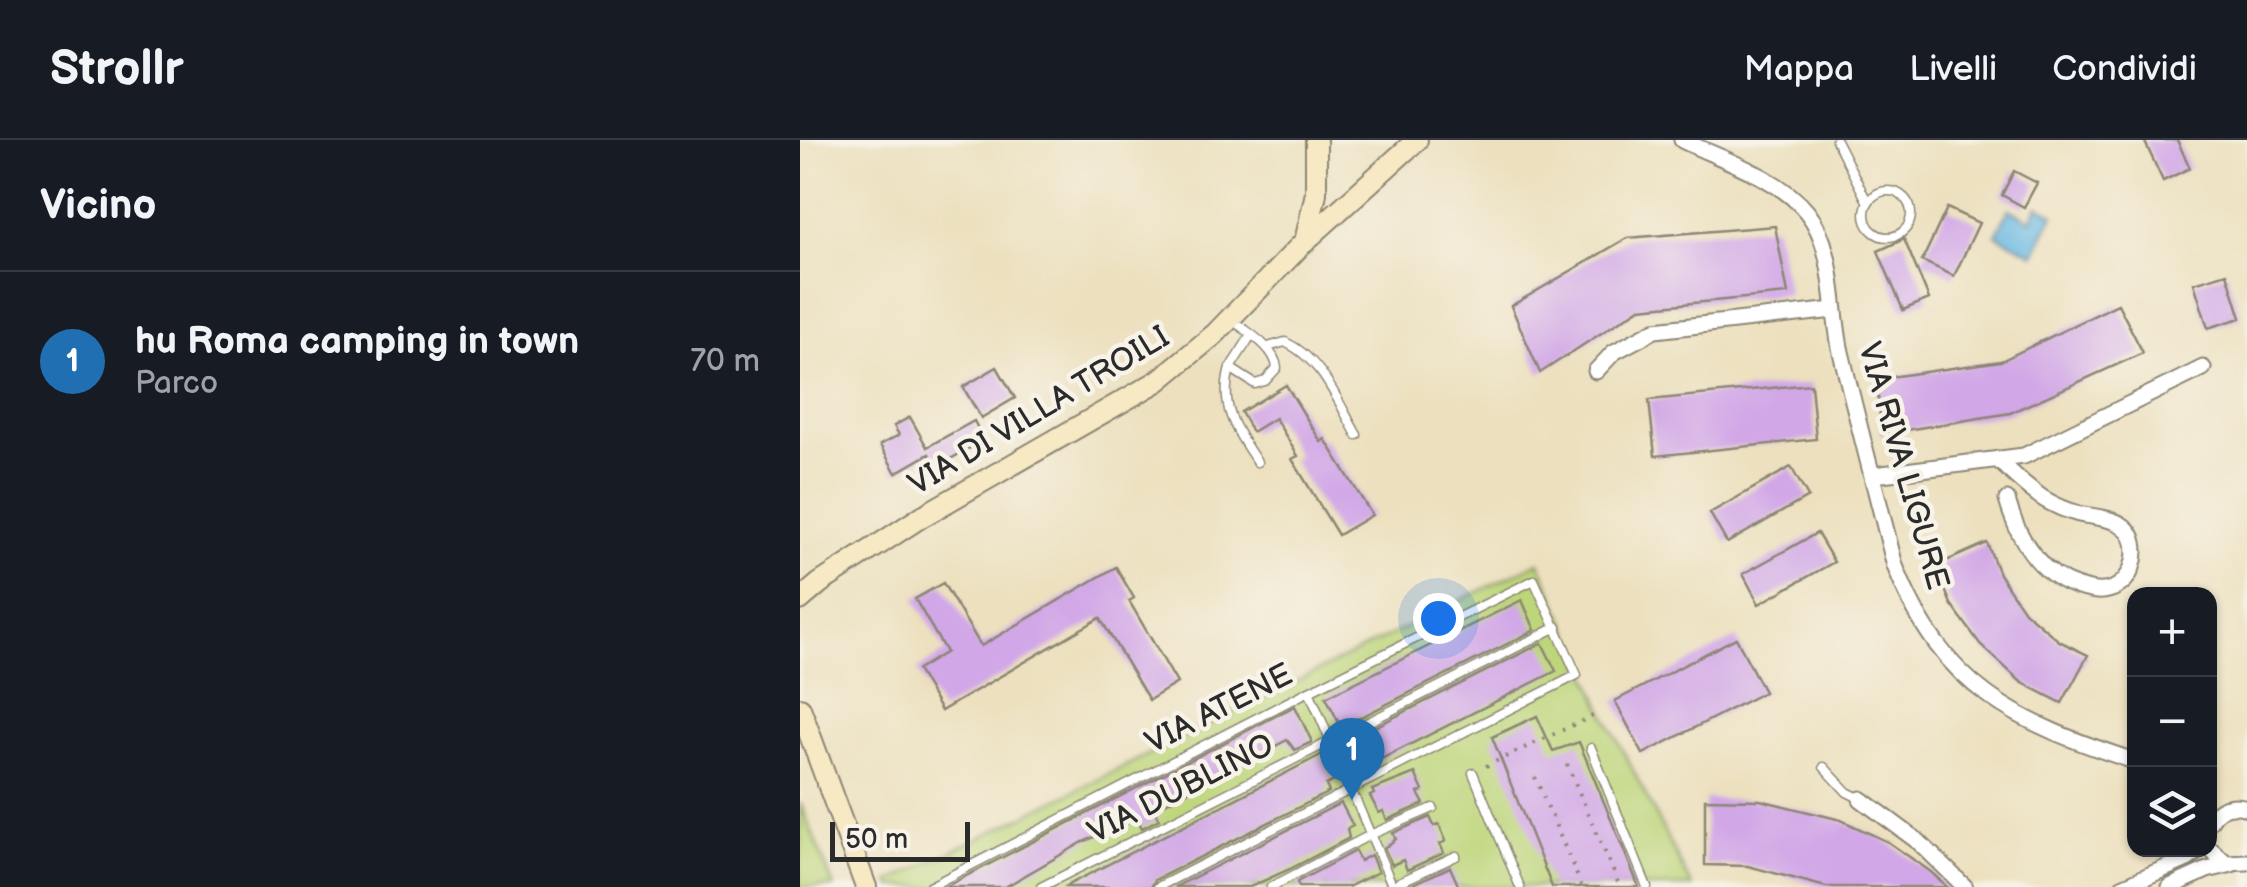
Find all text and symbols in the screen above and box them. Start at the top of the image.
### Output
text: Strollr [50,41,184,98]
text: Mappa [1744,48,1854,91]
text: Livelli [1909,48,1997,91]
text: Condividi [2052,48,2197,91]
text: Vicino [40,180,156,231]
street label: VIA DI VILLA TROILI [902,318,1176,504]
text: hu Roma camping in town [135,319,579,364]
street label: VIA RIVA LIGURE [1849,338,1957,594]
text: 1 [66,342,79,381]
text: 70 m [690,342,760,381]
text: Parco [135,364,218,403]
map controls [2127,587,2217,857]
button: + [2127,587,2217,677]
your location [1413,593,1464,644]
street label: VIA ATENE [1139,655,1299,763]
button: − [2127,677,2217,767]
pin: 1 [1320,718,1384,800]
street label: VIA DUBLINO [1082,725,1280,853]
button: layers [2127,767,2217,857]
scale bar [830,817,970,862]
text: 50 m [845,823,908,856]

